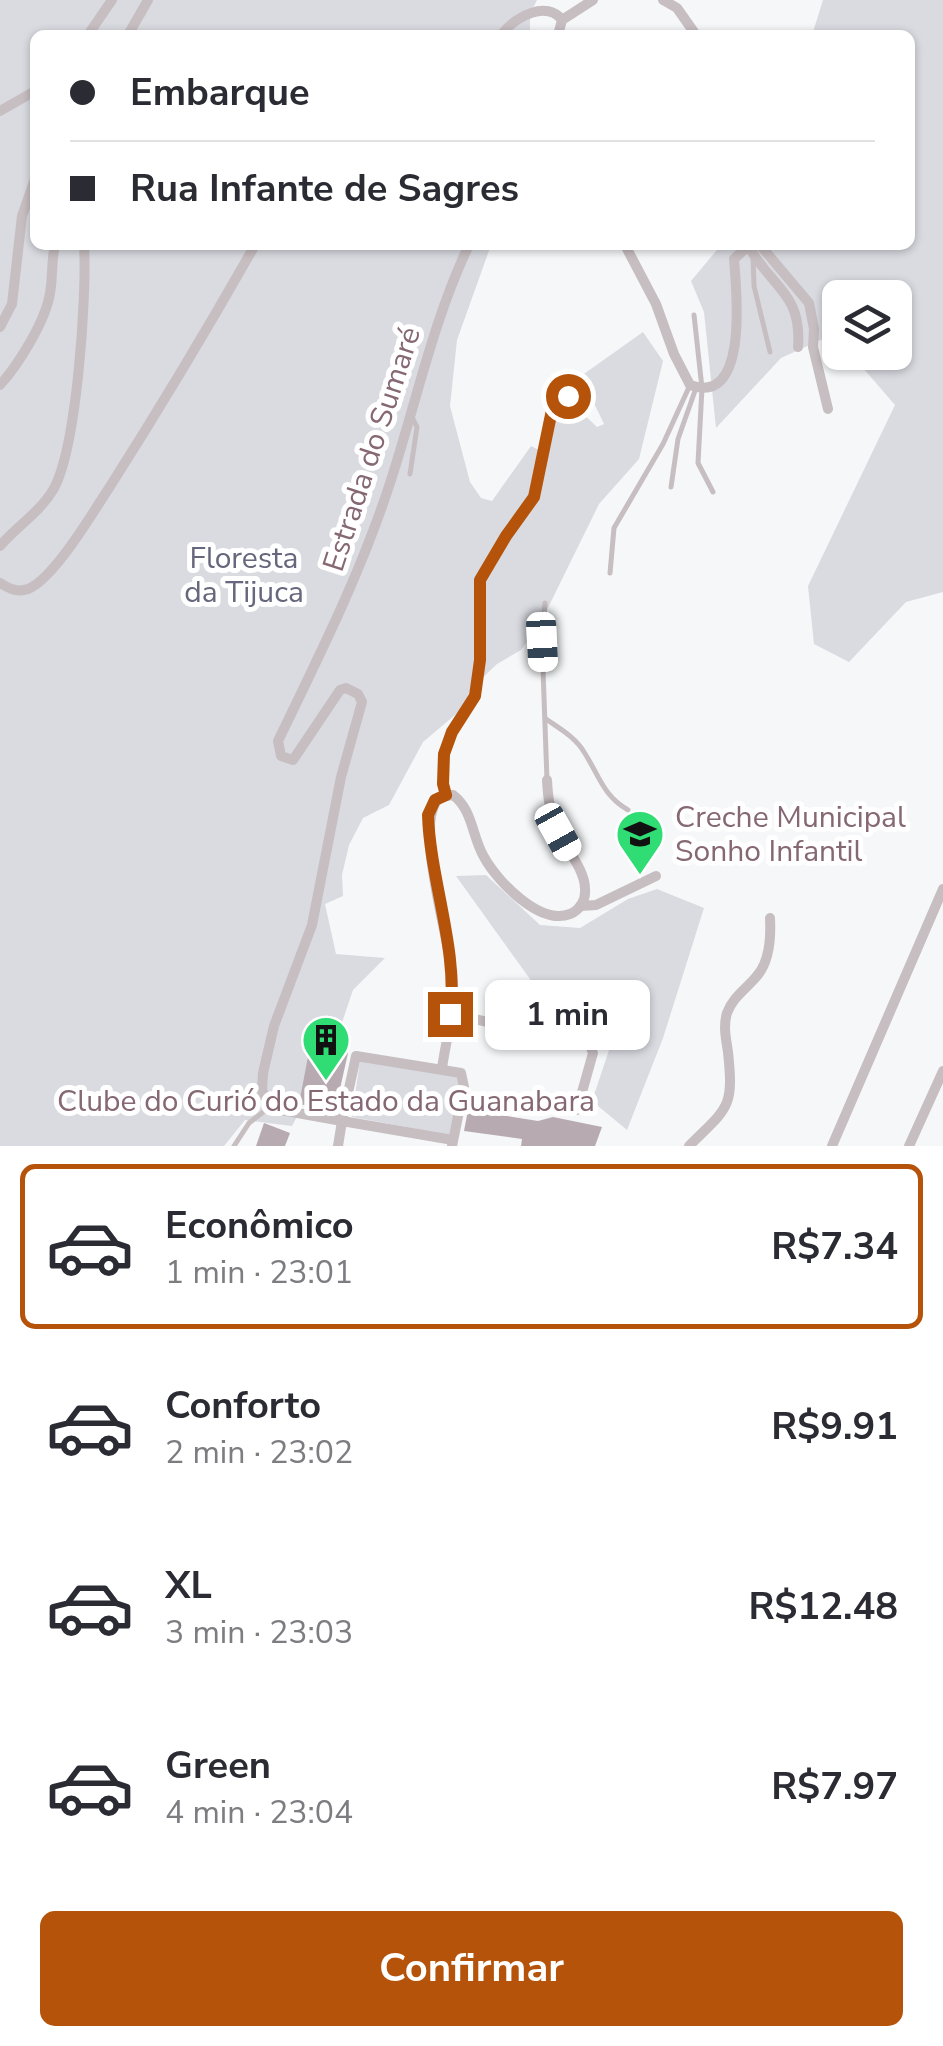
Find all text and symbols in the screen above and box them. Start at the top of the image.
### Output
text: Embarque [130,67,310,118]
text: Rua Infante de Sagres [130,163,519,214]
map controls [822,280,912,370]
button: layers [822,280,912,370]
street label: Estrada do Sumaré [313,321,431,577]
route start [546,374,591,419]
park label: Floresta da Tijuca [184,538,304,613]
car [525,611,559,673]
place label: Creche Municipal Sonho Infantil [675,797,906,872]
car [530,798,586,866]
school or university icon: Creche Municipal Sonho Infantil [614,808,666,876]
callout: 1 min [485,979,650,1049]
route end [428,992,473,1037]
text: 1 min [526,993,609,1036]
building icon: Clube do Curió do Estado da Guanabara [300,1014,352,1082]
place label: Clube do Curió do Estado da Guanabara [57,1081,595,1122]
text: Econômico [165,1200,354,1251]
icon: car [45,1202,135,1292]
text: R$7.34 [771,1221,898,1272]
text: 1 min · 23:01 [165,1251,353,1294]
text: Conforto [165,1380,321,1431]
icon: car [45,1382,135,1472]
text: R$9.91 [771,1401,898,1452]
text: 2 min · 23:02 [165,1431,353,1474]
text: XL [165,1560,212,1611]
icon: car [45,1562,135,1652]
text: R$12.48 [749,1581,898,1632]
text: 3 min · 23:03 [165,1611,353,1654]
text: Green [165,1740,271,1791]
icon: car [45,1742,135,1832]
text: R$7.97 [771,1761,898,1812]
text: 4 min · 23:04 [165,1791,353,1834]
button: Confirmar [40,1911,903,2026]

